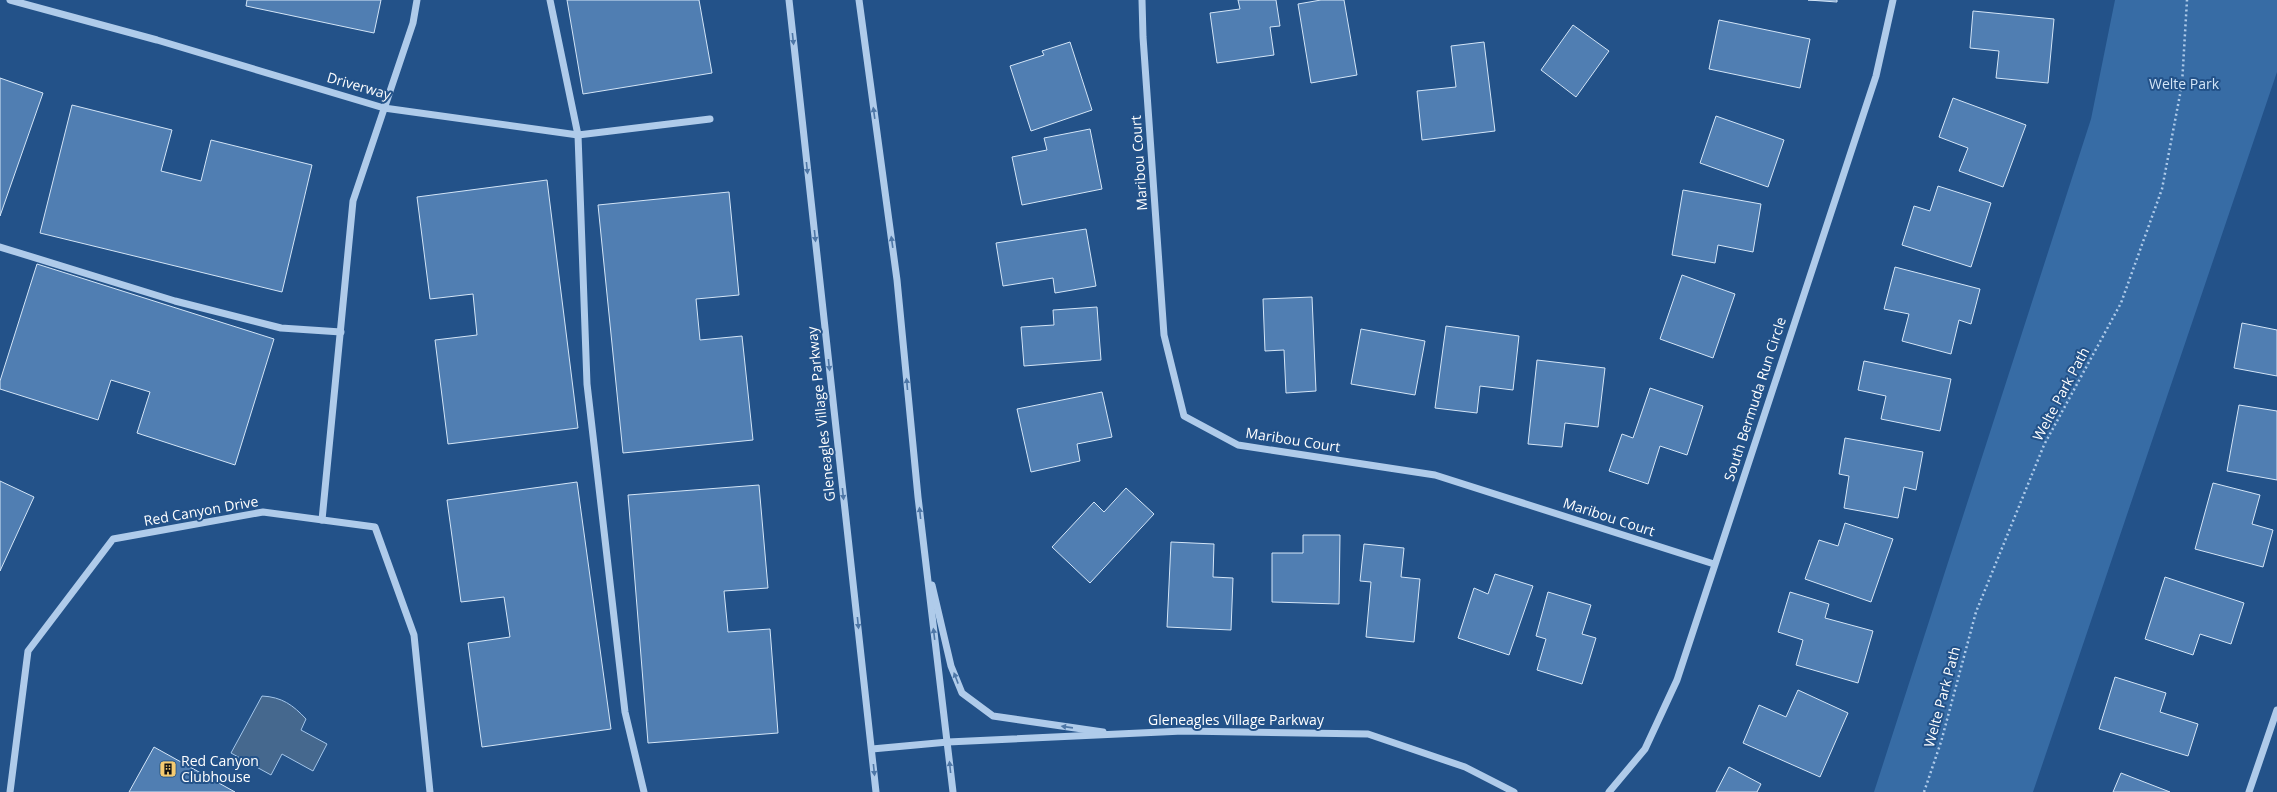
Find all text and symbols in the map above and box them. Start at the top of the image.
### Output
one-way arrow [790,33,797,45]
street label: Driverway [325,67,394,104]
park label: Welte Park [2149,74,2220,93]
one-way arrow [871,107,877,119]
street label: Maribou Court [1126,115,1151,211]
one-way arrow [804,162,811,174]
one-way arrow [812,230,818,242]
one-way arrow [889,236,895,248]
street label: South Bermuda Run Circle [1719,314,1790,483]
street label: Gleneagles Village Parkway [802,325,839,502]
street label: Welte Park Path [2028,344,2093,444]
one-way arrow [826,359,832,371]
one-way arrow [904,378,910,390]
street label: Maribou Court [1244,423,1342,456]
one-way arrow [840,488,847,500]
street label: Red Canyon Drive [142,491,260,530]
street label: Maribou Court [1561,493,1657,540]
one-way arrow [916,507,923,519]
one-way arrow [854,617,861,629]
one-way arrow [931,628,937,640]
street label: Welte Park Path [1919,644,1964,749]
one-way arrow [952,671,958,683]
street label: Gleneagles Village Parkway [1148,710,1325,729]
one-way arrow [1061,724,1073,730]
place label: Red Canyon Clubhouse [181,751,259,786]
building icon: Red Canyon Clubhouse [158,759,178,779]
one-way arrow [947,761,954,773]
one-way arrow [870,764,877,776]

